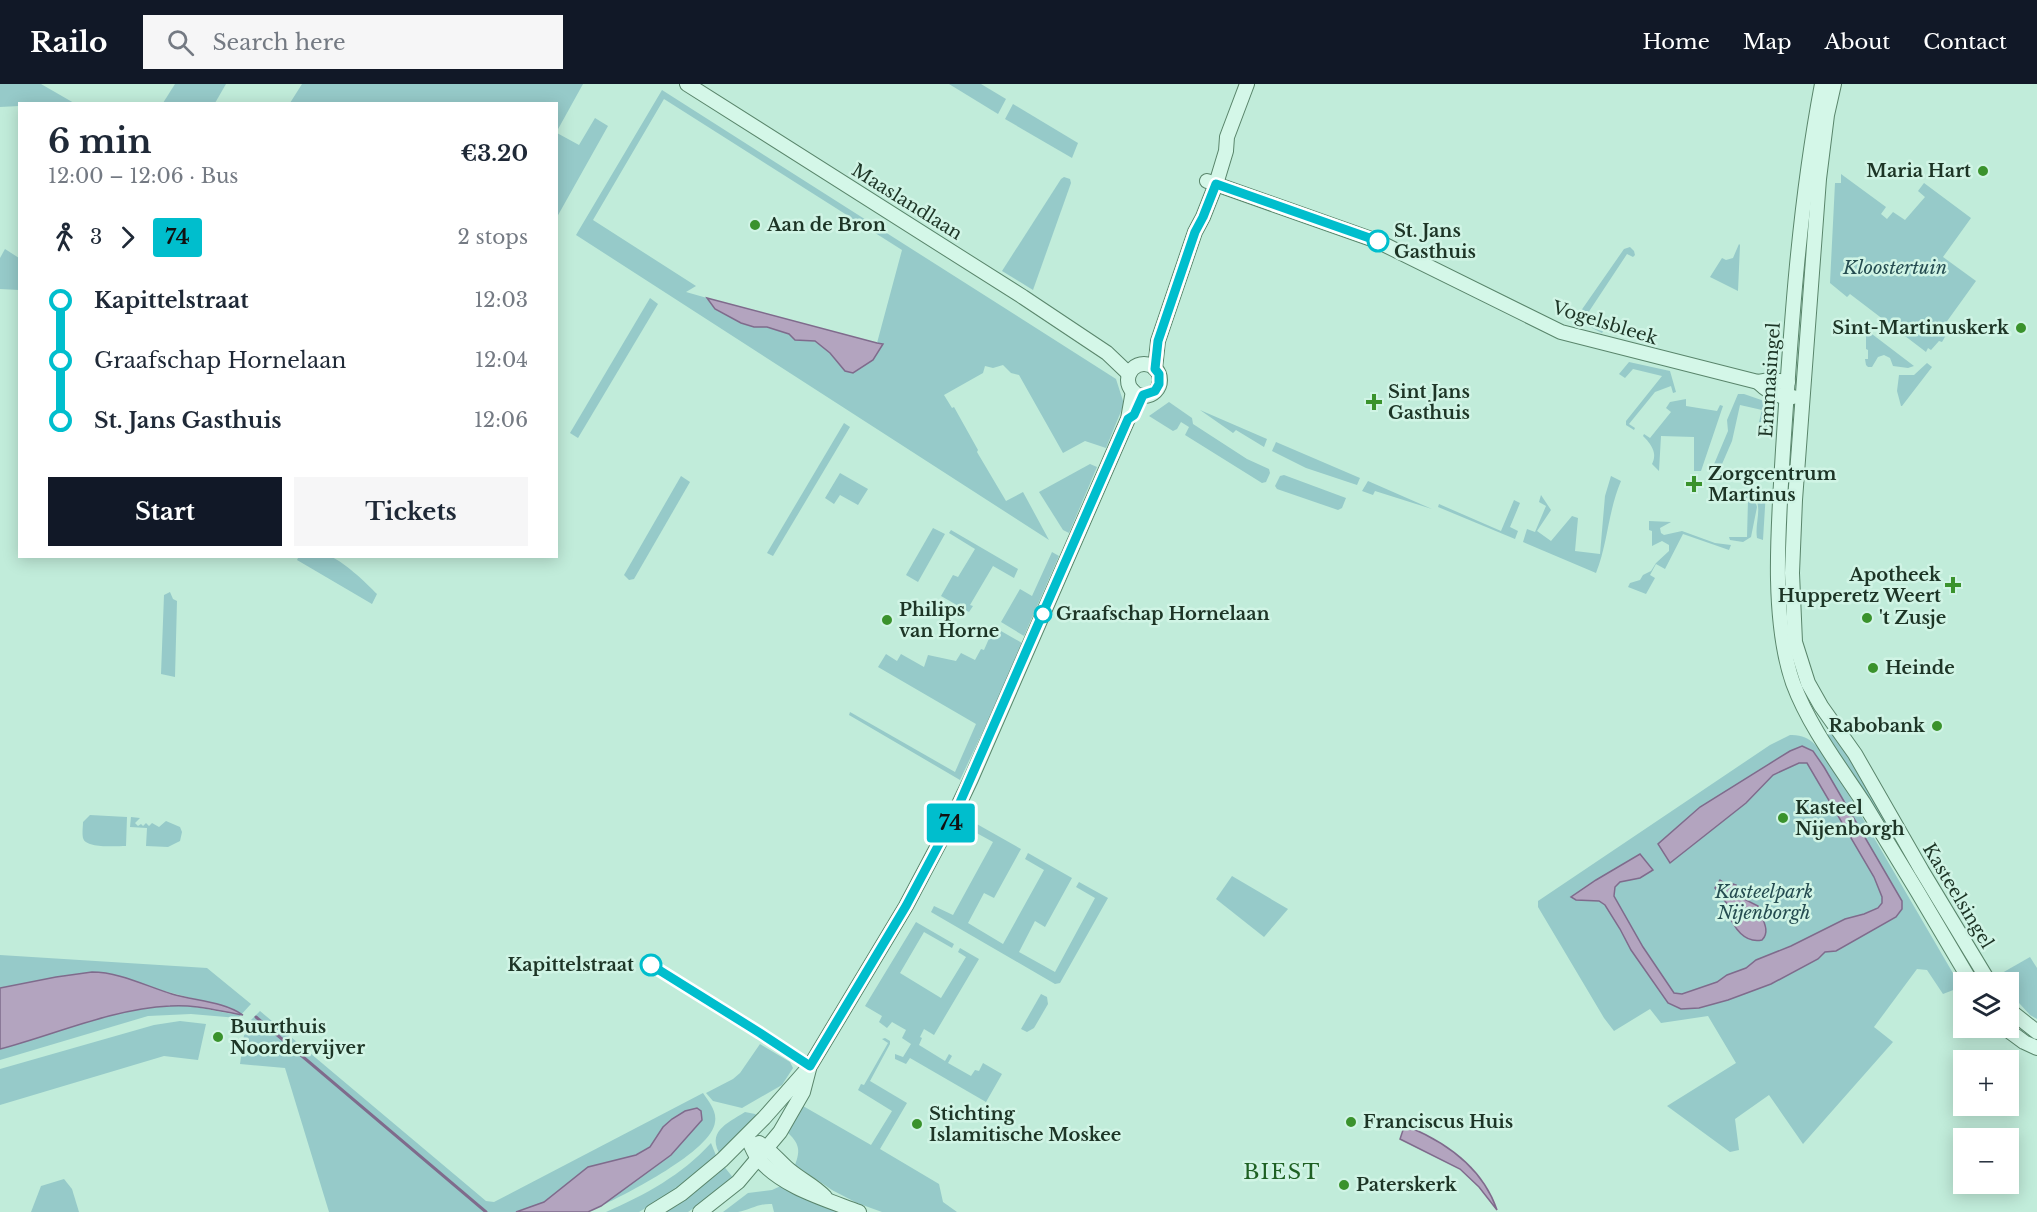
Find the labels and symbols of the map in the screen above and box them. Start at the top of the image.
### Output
street label: Maaslandlaan [848,159,966,245]
place label: Maria Hart [1866,160,1971,182]
marker: Maria Hart [1976,164,1990,178]
place label: Aan de Bron [766,214,886,236]
marker: Aan de Bron [748,218,762,232]
place label: St. Jans Gasthuis [1394,220,1476,263]
marker: St. Jans Gasthuis [1367,230,1389,252]
park label: Kloostertuin [1842,257,1947,279]
street label: Vogelsbleek [1549,296,1660,349]
place label: Sint-Martinuskerk [1832,317,2010,339]
marker: Sint-Martinuskerk [2014,321,2028,335]
street label: Emmasingel [1755,322,1785,438]
place label: Sint Jans Gasthuis [1388,381,1470,424]
marker: Sint Jans Gasthuis [1365,393,1383,411]
place label: Zorgcentrum Martinus [1708,463,1836,506]
marker: Zorgcentrum Martinus [1685,475,1703,493]
place label: Apotheek Hupperetz Weert [1778,564,1942,607]
marker: Apotheek Hupperetz Weert [1946,578,1960,592]
place label: Philips van Horne [899,599,999,642]
place label: Graafschap Hornelaan [1056,603,1270,625]
marker: Graafschap Hornelaan [1034,605,1052,623]
place label: 't Zusje [1879,607,1946,629]
marker: 't Zusje [1860,611,1874,625]
marker: Philips van Horne [880,613,894,627]
place label: Heinde [1885,657,1955,679]
marker: Heinde [1866,661,1880,675]
place label: Rabobank [1828,715,1926,737]
marker: Rabobank [1930,719,1944,733]
place label: Kasteel Nijenborgh [1795,797,1905,840]
line badge: 74 [924,804,978,842]
marker: Kasteel Nijenborgh [1776,811,1790,825]
street label: Kasteelsingel [1918,839,1998,953]
park label: Kasteelpark Nijenborgh [1714,881,1813,924]
place label: Kapittelstraat [507,954,634,976]
marker: Kapittelstraat [640,954,662,976]
place label: Buurthuis Noordervijver [230,1016,365,1059]
marker: Buurthuis Noordervijver [211,1030,225,1044]
place label: Stichting Islamitische Moskee [929,1103,1121,1146]
place label: Franciscus Huis [1363,1111,1513,1133]
marker: Franciscus Huis [1344,1115,1358,1129]
marker: Stichting Islamitische Moskee [910,1117,924,1131]
district label: BIEST [1243,1159,1321,1185]
place label: Paterskerk [1356,1174,1458,1196]
marker: Paterskerk [1337,1178,1351,1192]

